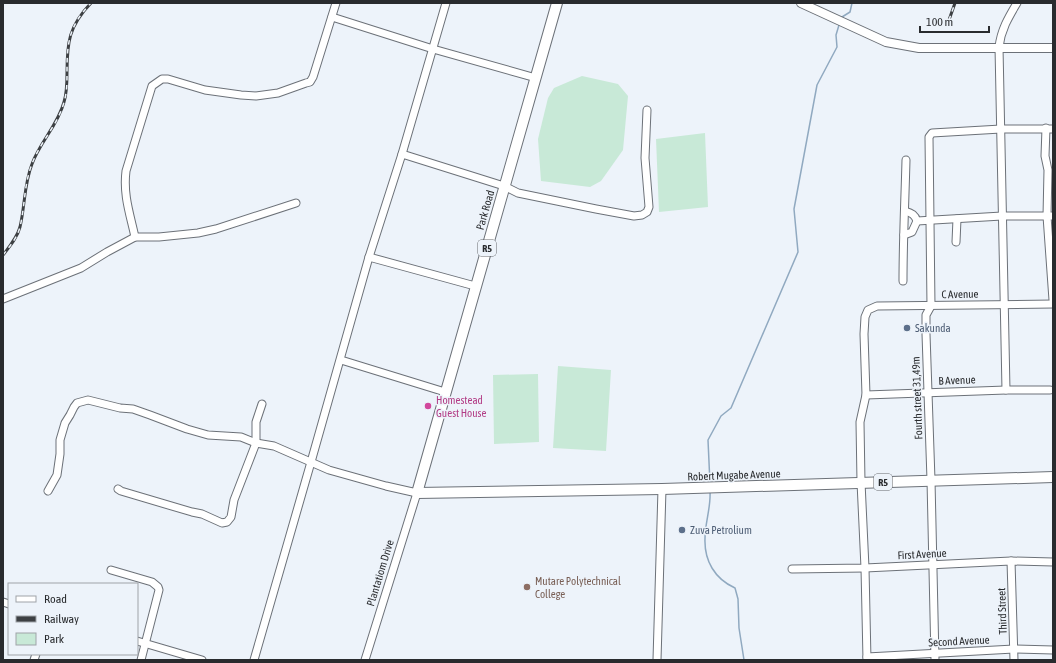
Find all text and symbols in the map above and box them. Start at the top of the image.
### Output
scale bar [920,8,989,34]
text: 100 m [926,15,953,29]
street label: Park Road [474,189,496,231]
road number: R5 [478,240,496,256]
street label: C Avenue [941,288,979,300]
place label: Sakunda [915,322,951,334]
marker: Sakunda [902,323,912,333]
street label: Fourth street 31,49m [910,356,924,440]
street label: B Avenue [938,373,976,387]
place label: Homestead Guest House [436,394,486,419]
marker: Homestead Guest House [423,401,433,411]
street label: Robert Mugabe Avenue [687,467,781,483]
road number: R5 [874,474,892,490]
place label: Zuva Petrolium [690,524,752,536]
marker: Zuva Petrolium [677,525,687,535]
street label: Plantatiom Drive [364,538,396,608]
street label: First Avenue [897,547,947,561]
place label: Mutare Polytechnical College [535,575,621,600]
marker: Mutare Polytechnical College [522,582,532,592]
legend [8,583,138,655]
street label: Third Street [995,588,1009,634]
text: Road [44,592,67,606]
text: Railway [44,612,79,626]
text: Park [44,632,65,646]
street label: Second Avenue [928,633,990,649]

